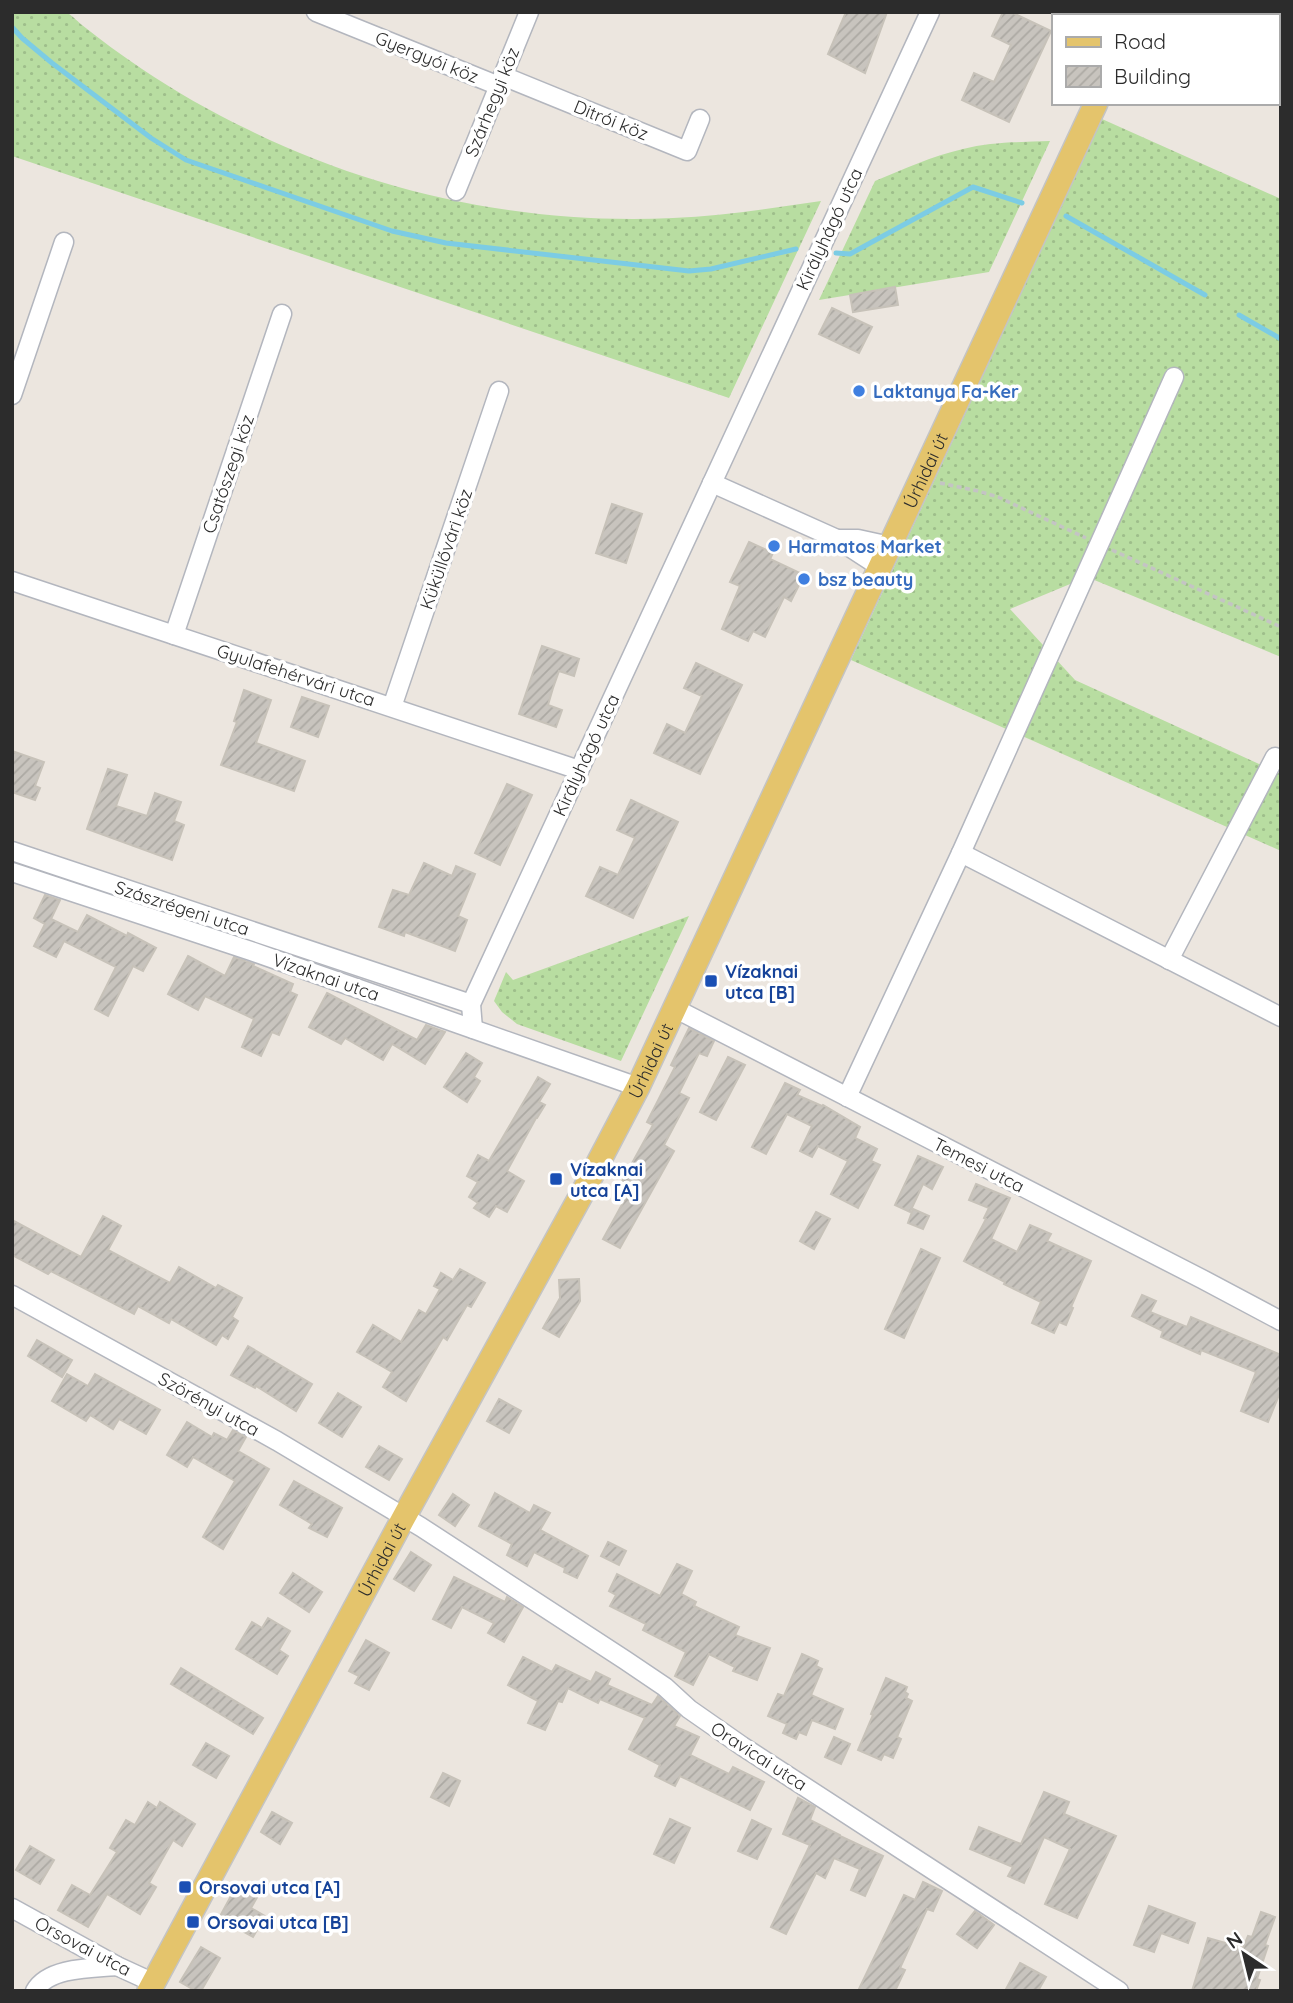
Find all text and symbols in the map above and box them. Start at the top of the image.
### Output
legend [1052,14,1279,105]
street label: Gyergyói köz [372,26,482,88]
text: Road [1114,28,1166,54]
street label: Szárhegyi köz [460,44,524,160]
text: Building [1114,63,1191,89]
street label: Ditrói köz [570,95,652,145]
street label: Királyhágó utca [791,164,867,294]
place label: Laktanya Fa-Ker [873,380,1019,403]
marker: Laktanya Fa-Ker [851,383,867,399]
street label: Csatószegi köz [197,412,259,536]
street label: Úrhidai út [898,429,953,512]
street label: Küküllővári köz [415,486,477,612]
place label: Harmatos Market [788,535,942,558]
marker: Harmatos Market [766,538,782,554]
place label: bsz beauty [818,568,913,591]
marker: bsz beauty [796,571,812,587]
street label: Gyulafehérvári utca [214,639,378,711]
street label: Királyhágó utca [548,690,624,820]
street label: Szászrégeni utca [112,875,252,941]
street label: Vízaknai utca [270,948,382,1006]
place label: Vízaknai utca [B] [725,960,798,1004]
marker: Vízaknai utca [B] [703,973,719,989]
street label: Úrhidai út [623,1019,678,1102]
street label: Temesi utca [930,1132,1028,1198]
place label: Vízaknai utca [A] [570,1158,643,1202]
marker: Vízaknai utca [A] [548,1171,564,1187]
street label: Szörényi utca [154,1367,264,1441]
street label: Úrhidai út [352,1518,410,1601]
street label: Oravicai utca [707,1716,811,1796]
place label: Orsovai utca [A] [199,1876,341,1899]
marker: Orsovai utca [A] [177,1879,193,1895]
street label: Orsovai utca [31,1911,135,1981]
place label: Orsovai utca [B] [207,1911,349,1934]
marker: Orsovai utca [B] [185,1914,201,1930]
north arrow [1209,1919,1279,1989]
text: N [1222,1926,1247,1954]

